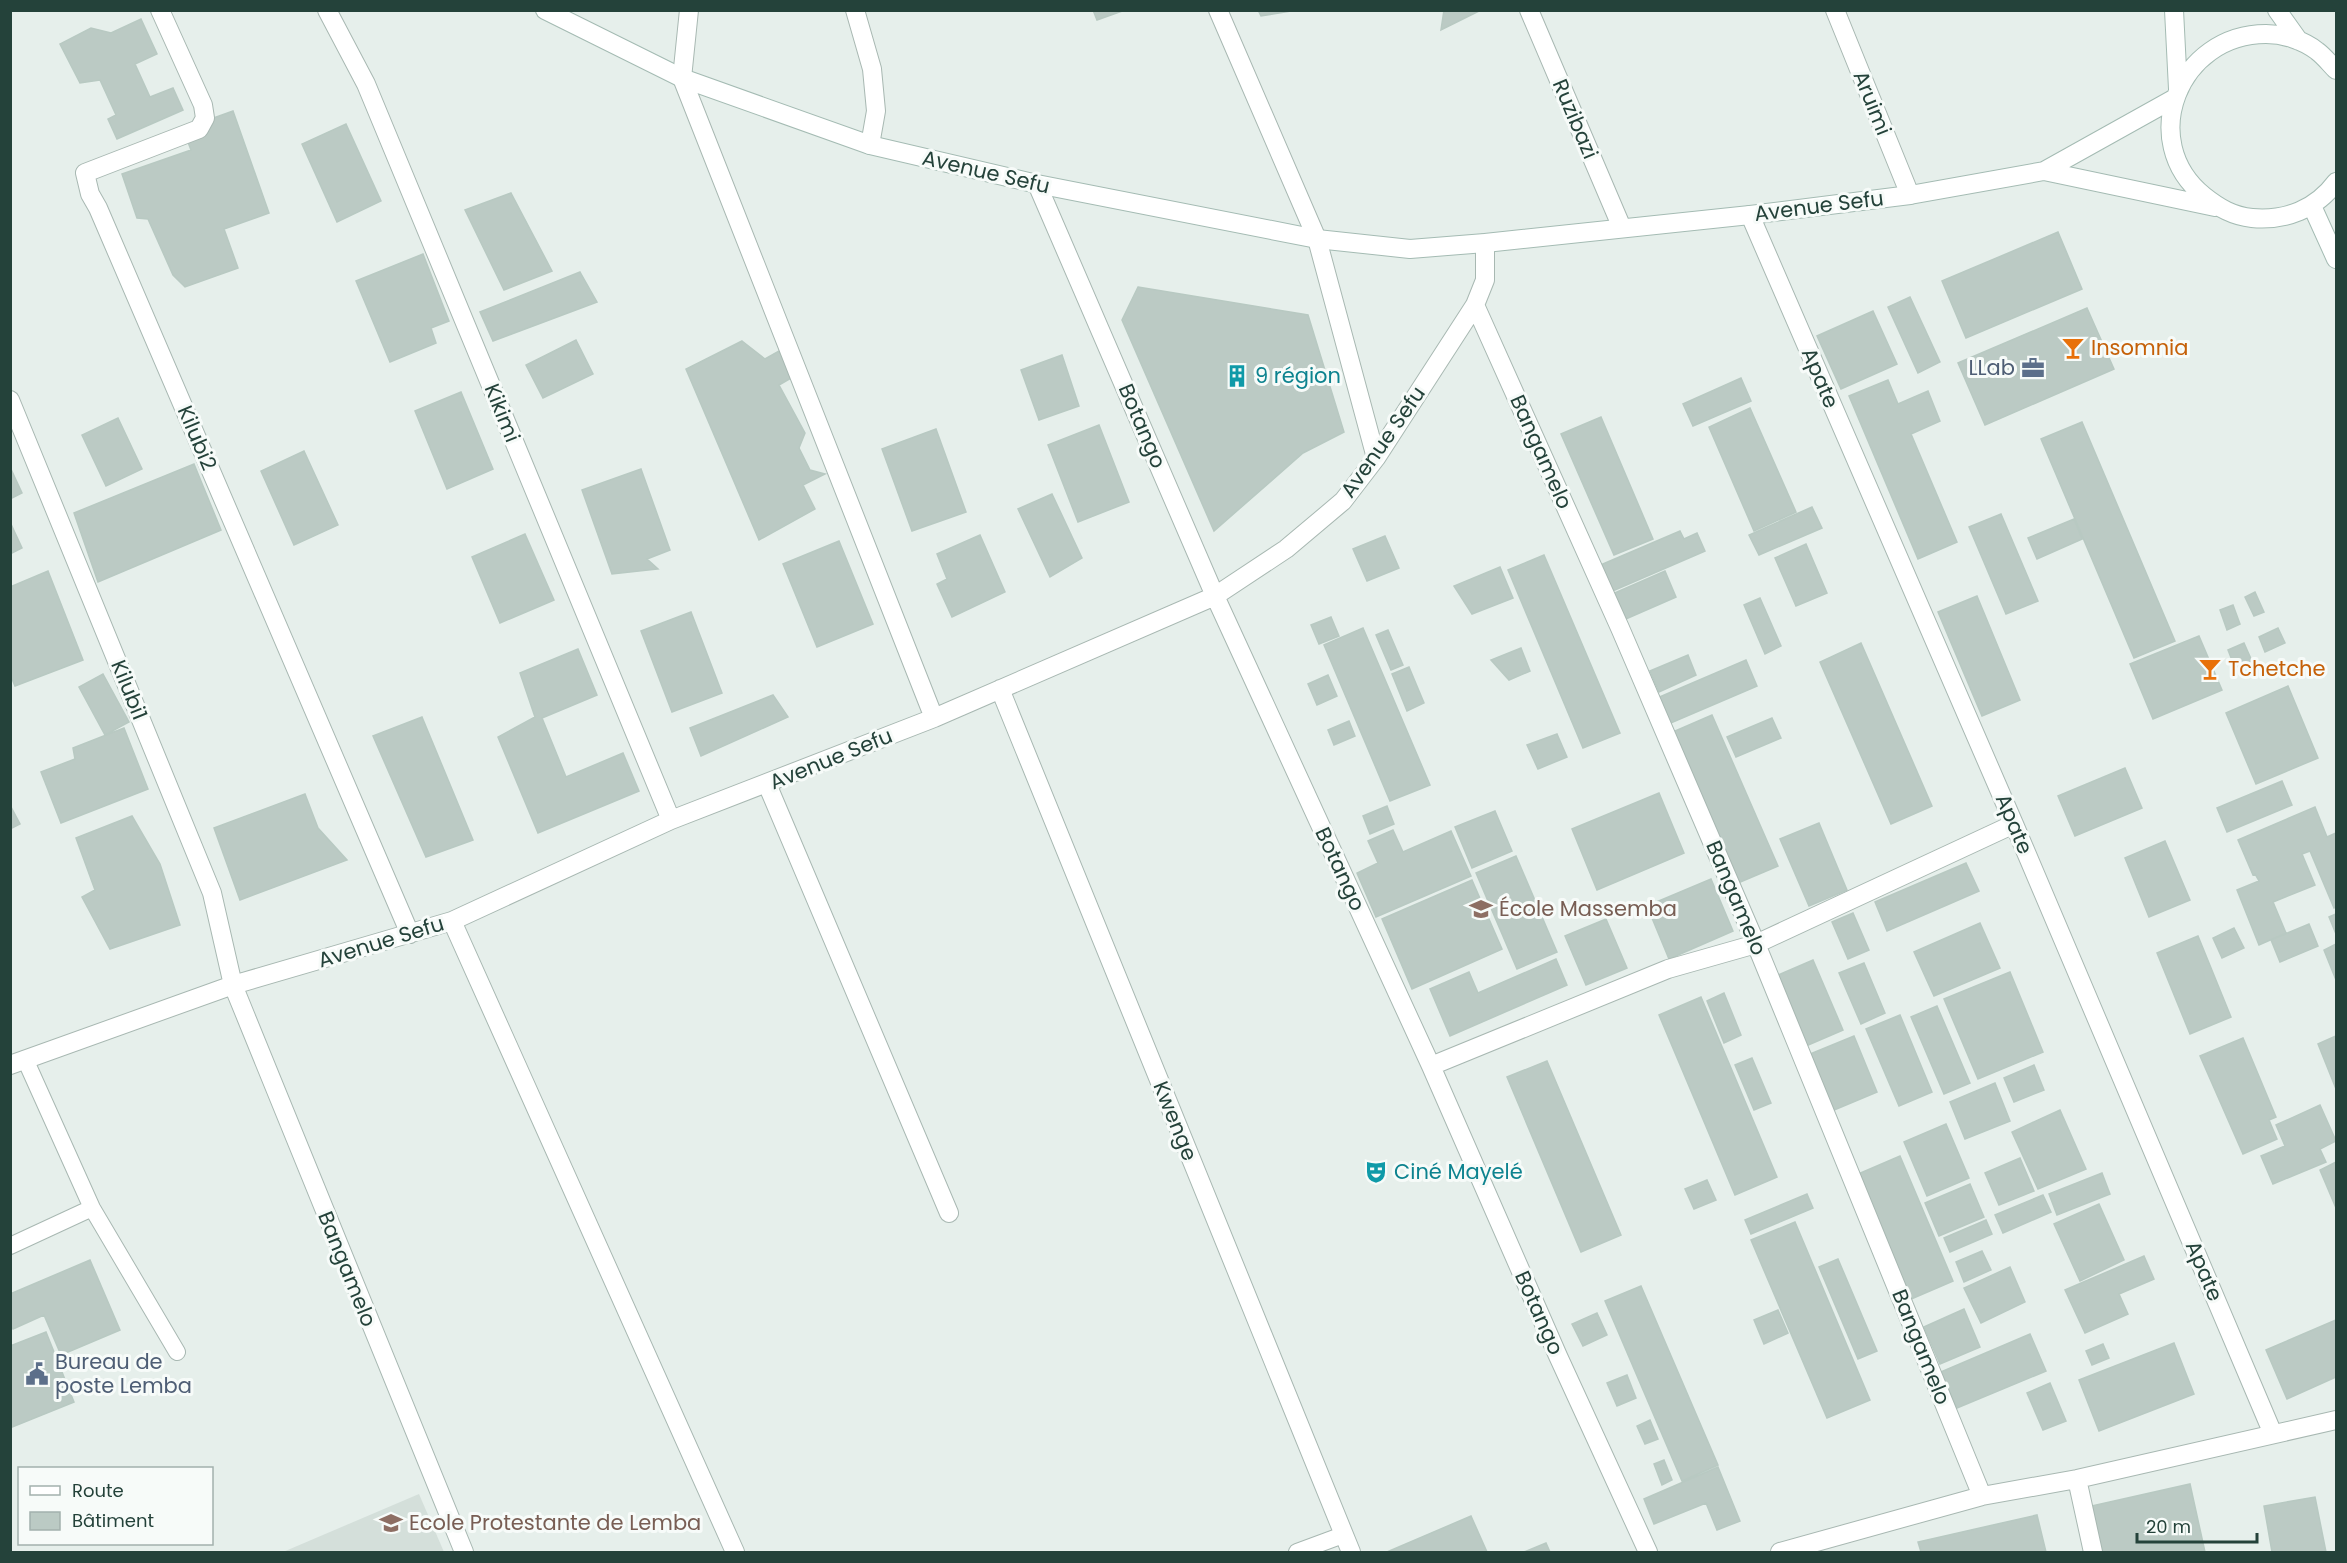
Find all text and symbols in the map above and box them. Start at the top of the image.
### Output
street label: Aruimi [1846,66,1899,139]
street label: Ruzibazi [1546,74,1605,163]
street label: Avenue Sefu [919,143,1053,200]
street label: Avenue Sefu [1753,183,1885,228]
place label: Insomnia [2091,333,2188,362]
bar icon: Insomnia [2060,335,2086,361]
street label: Apate [1795,343,1846,413]
place label: LLab [1968,353,2015,382]
office icon: LLab [2020,355,2046,381]
place label: 9 région [1255,361,1341,390]
building icon: 9 région [1224,363,1250,389]
street label: Kikimi [478,379,527,446]
street label: Botango [1112,379,1173,473]
street label: Avenue Sefu [1333,380,1432,503]
street label: Bangamelo [1503,390,1580,513]
street label: Kilubi2 [171,401,224,475]
place label: Tchetche [2228,654,2325,683]
street label: Kilubi1 [104,655,155,724]
bar icon: Tchetche [2197,656,2223,682]
street label: Avenue Sefu [765,721,897,796]
street label: Apate [1989,789,2040,859]
street label: Botango [1308,822,1372,915]
street label: Bangamelo [1699,836,1774,960]
place label: École Massemba [1499,894,1677,923]
school or university icon: École Massemba [1468,896,1494,922]
street label: Avenue Sefu [314,909,447,974]
street label: Kwenge [1146,1077,1205,1165]
place label: Ciné Mayelé [1394,1157,1523,1186]
theatre icon: Ciné Mayelé [1363,1159,1389,1185]
street label: Bangamelo [311,1207,384,1331]
street label: Apate [2179,1236,2230,1306]
street label: Botango [1508,1266,1571,1359]
street label: Bangamelo [1885,1285,1958,1409]
place label: Bureau de poste Lemba [55,1347,192,1400]
public building icon: Bureau de poste Lemba [24,1361,50,1387]
legend [18,1467,213,1545]
text: Route [72,1478,124,1503]
scale bar [2137,1506,2257,1544]
text: Bâtiment [72,1508,154,1533]
place label: Ecole Protestante de Lemba [409,1508,701,1537]
school or university icon: Ecole Protestante de Lemba [378,1510,404,1536]
text: 20 m [2146,1514,2191,1539]

